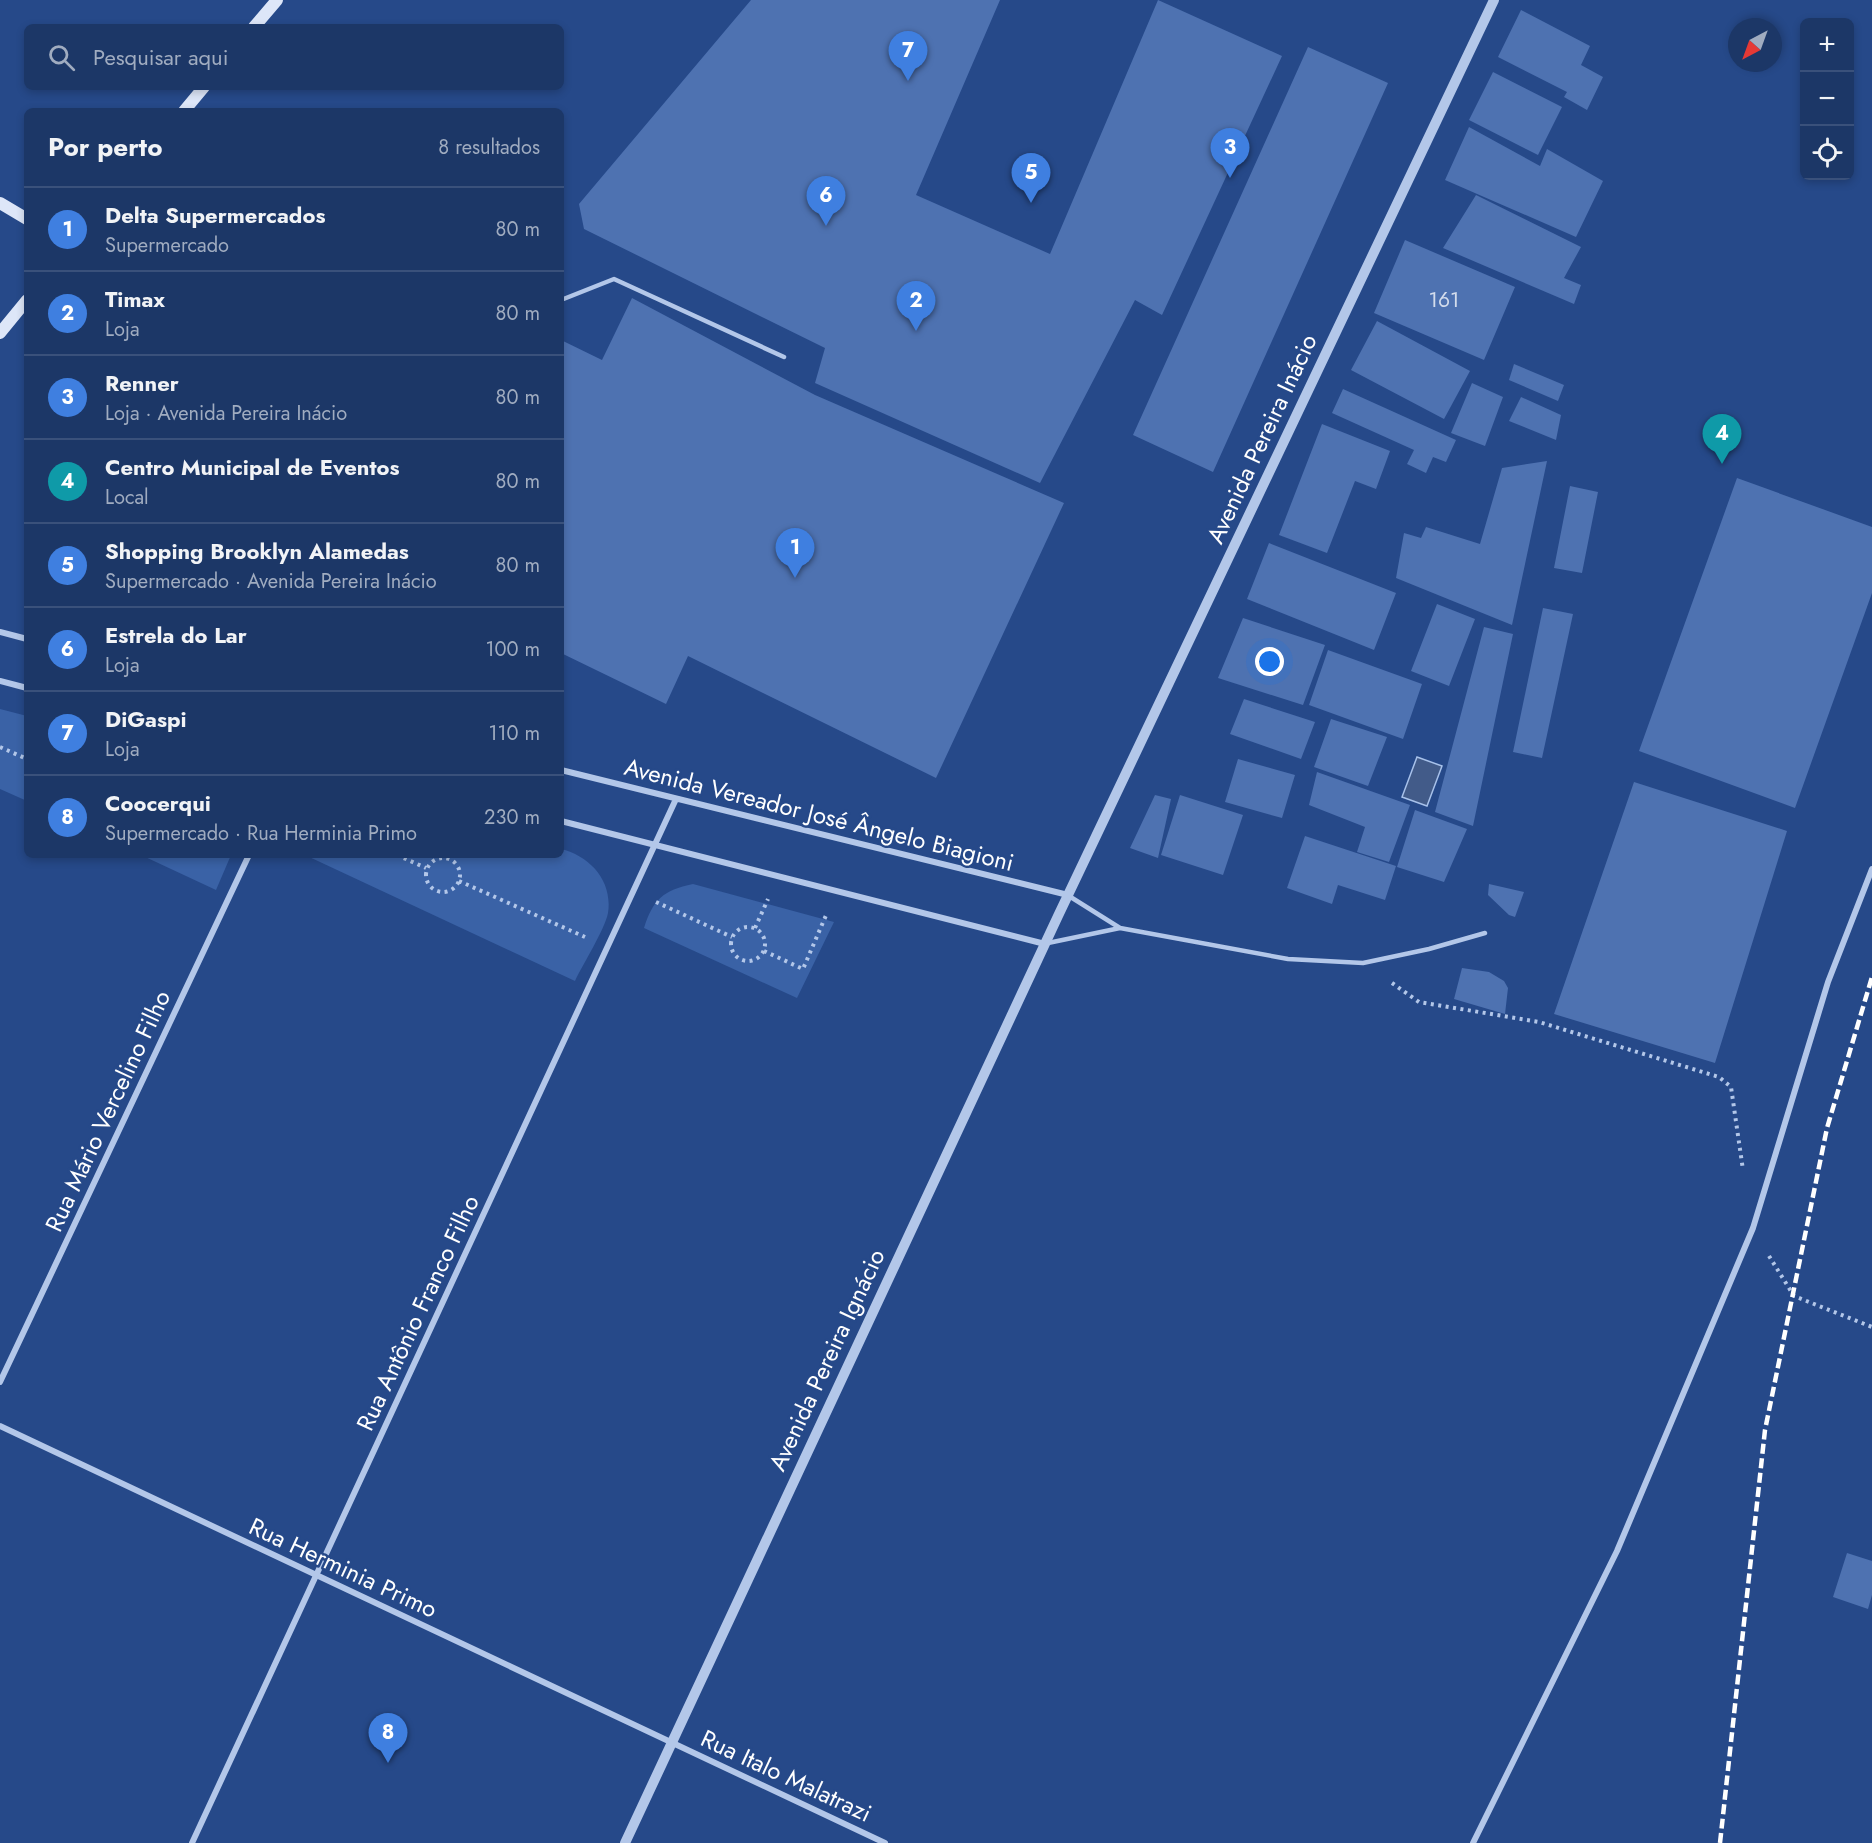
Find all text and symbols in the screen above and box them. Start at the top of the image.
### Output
north arrow [1728,18,1782,72]
map controls [1800,18,1854,180]
button: + [1800,18,1854,72]
search box [24,24,564,90]
pin: 7 [888,32,928,81]
icon: search [45,41,78,74]
text: Pesquisar aqui [93,41,228,73]
button: − [1800,72,1854,126]
button: locate [1800,126,1854,180]
text: Por perto [48,128,162,166]
pin: 3 [1210,128,1250,178]
text: 8 resultados [438,133,540,162]
pin: 5 [1012,154,1050,203]
pin: 6 [806,176,846,226]
text: Delta Supermercados [105,199,325,231]
text: 1 [62,215,73,244]
text: 80 m [495,215,540,244]
text: Supermercado [105,231,229,260]
pin: 2 [896,282,936,331]
text: Timax [105,283,165,315]
house number: 161 [1429,285,1460,315]
text: 2 [61,299,74,328]
text: 80 m [495,299,540,328]
text: Loja [105,315,140,344]
street label: Avenida Pereira Inácio [1198,328,1326,549]
text: Renner [105,367,179,399]
text: 3 [61,383,74,412]
text: 80 m [495,383,540,412]
text: Loja · Avenida Pereira Inácio [105,399,347,428]
pin: 4 [1702,414,1742,464]
text: Centro Municipal de Eventos [105,451,399,483]
text: 4 [61,467,74,496]
text: 80 m [495,467,540,496]
text: Local [105,483,149,512]
pin: 1 [776,528,814,578]
text: Shopping Brooklyn Alamedas [105,535,409,567]
text: 5 [61,551,74,580]
text: 80 m [495,551,540,580]
text: Supermercado · Avenida Pereira Inácio [105,567,437,596]
text: Estrela do Lar [105,619,247,651]
text: 6 [61,635,74,664]
text: 100 m [485,635,540,664]
your location [1255,647,1284,676]
text: Loja [105,651,140,680]
text: DiGaspi [105,703,187,735]
text: 7 [61,719,74,748]
text: 110 m [488,719,540,748]
text: Loja [105,735,140,764]
street label: Avenida Vereador José Ângelo Biagioni [621,749,1018,880]
text: Coocerqui [105,787,211,819]
text: 8 [61,803,74,832]
text: 230 m [484,803,540,832]
text: Supermercado · Rua Herminia Primo [105,819,417,848]
street label: Rua Mário Vercelino Filho [36,984,179,1237]
street label: Rua Antônio Franco Filho [348,1189,488,1436]
street label: Avenida Pereira Ignácio [760,1243,893,1477]
street label: Rua Herminia Primo [243,1509,443,1627]
pin: 8 [368,1714,408,1763]
street label: Rua Italo Malatrazi [695,1721,877,1830]

